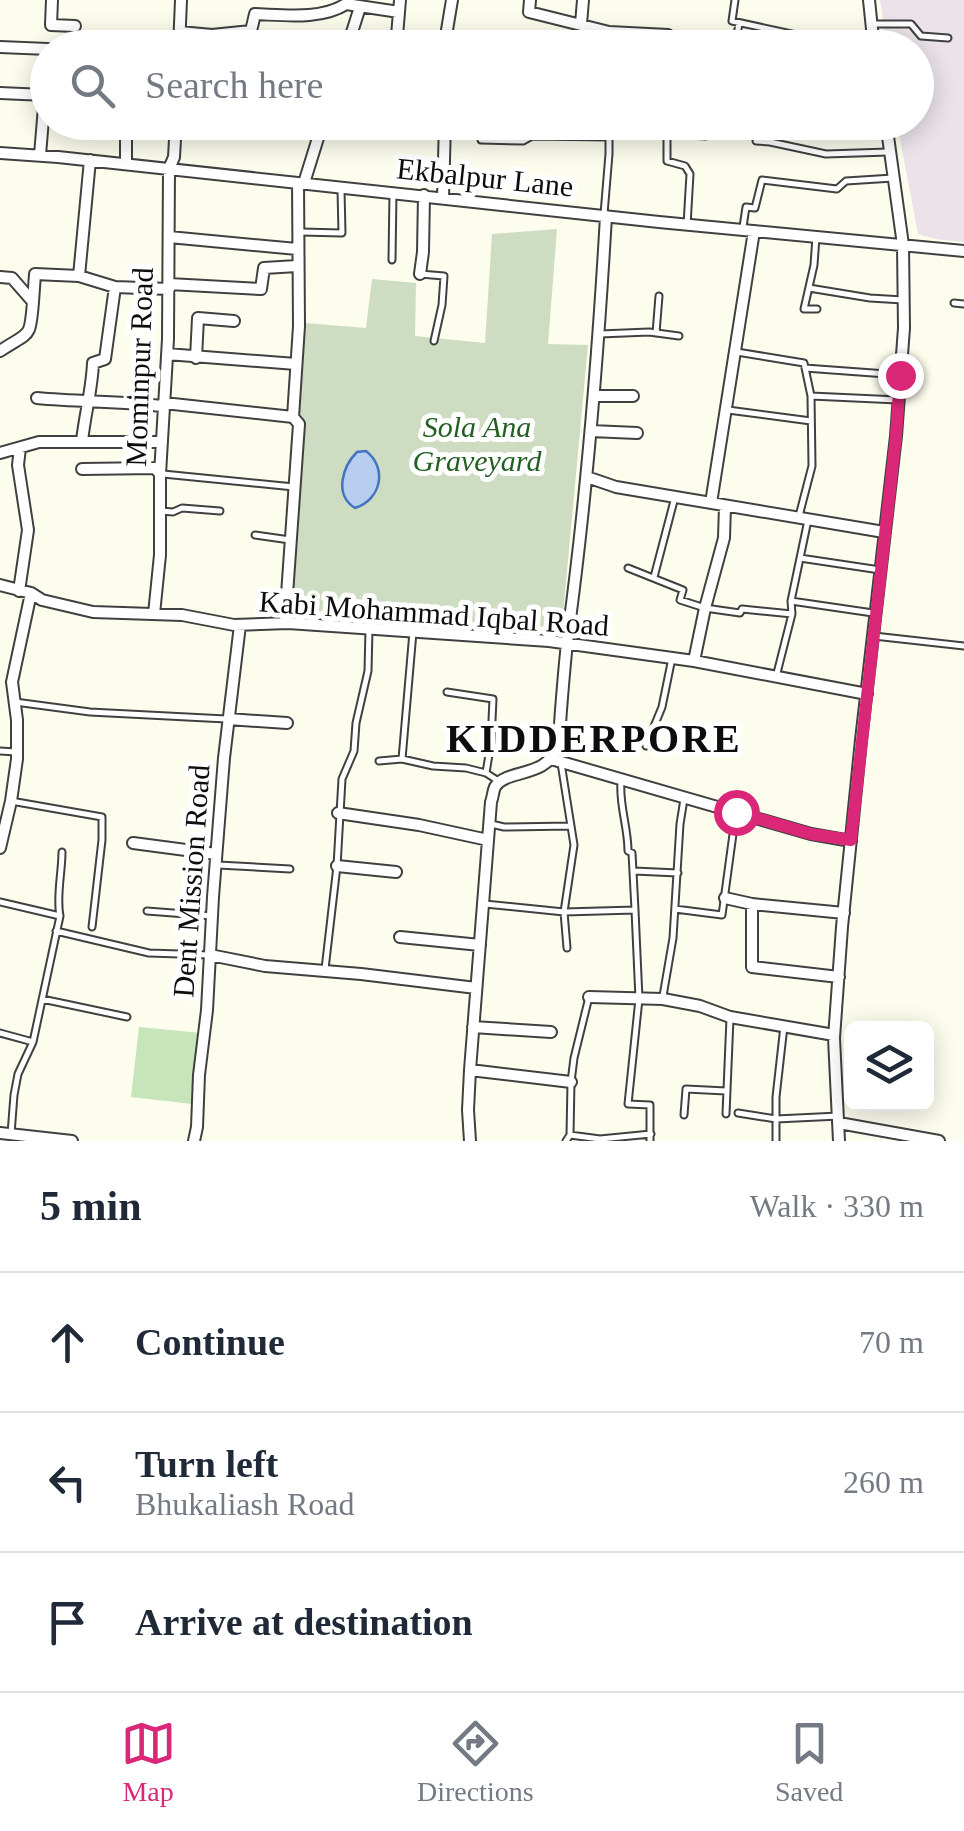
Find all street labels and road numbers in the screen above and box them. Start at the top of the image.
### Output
street label: Ekbalpur Lane [395,151,575,203]
street label: Mominpur Road [119,267,159,467]
street label: Kabi Mohammad Iqbal Road [258,584,610,642]
street label: Dent Mission Road [166,763,216,999]

